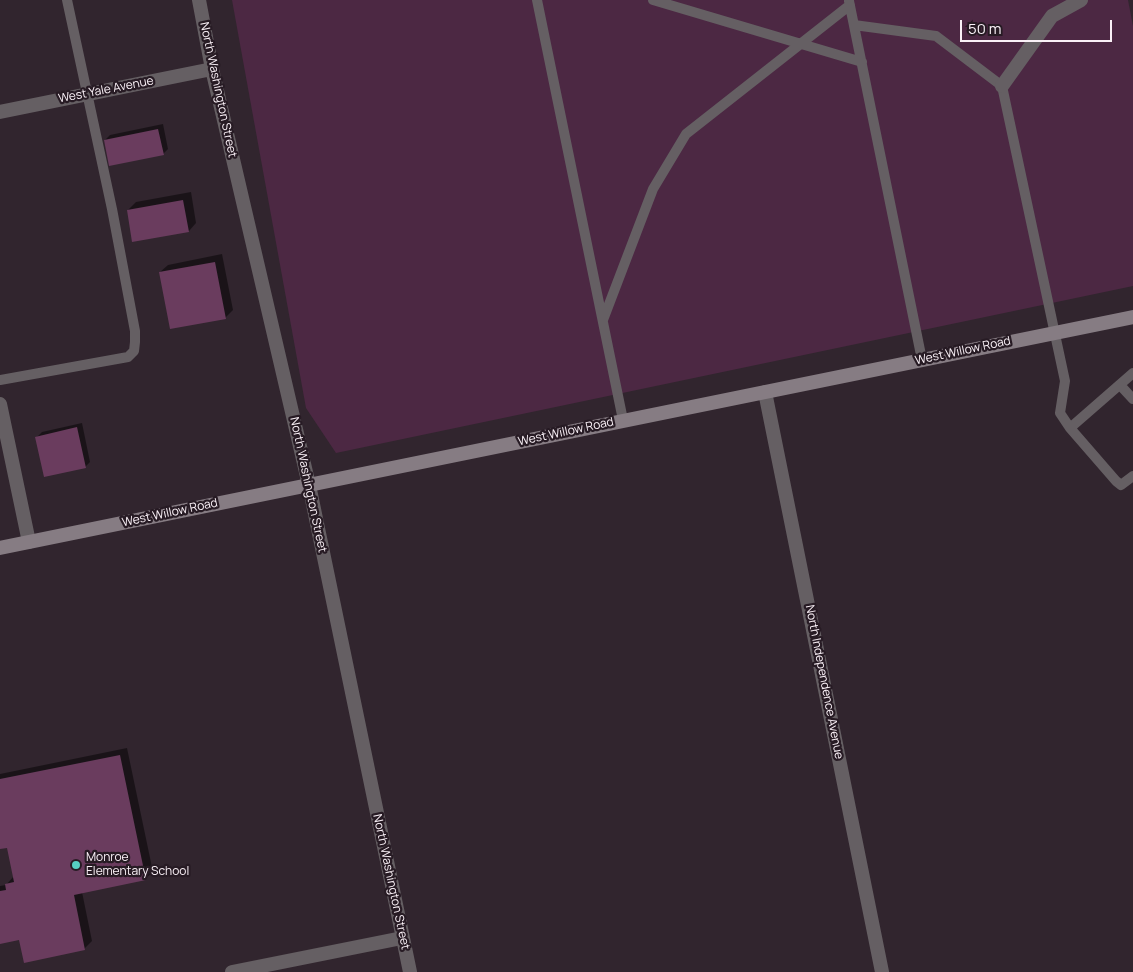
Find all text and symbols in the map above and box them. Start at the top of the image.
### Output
scale bar [963,10,1116,42]
text: 50 m [968,18,1002,39]
street label: North Washington Street [197,21,239,159]
street label: West Yale Avenue [57,74,155,106]
street label: West Willow Road [914,334,1012,368]
street label: West Willow Road [517,415,615,449]
street label: North Washington Street [287,416,329,554]
street label: West Willow Road [121,496,219,530]
street label: North Independence Avenue [802,604,846,760]
street label: North Washington Street [370,813,412,951]
place label: Monroe Elementary School [86,851,189,879]
marker: Monroe Elementary School [70,859,82,871]

